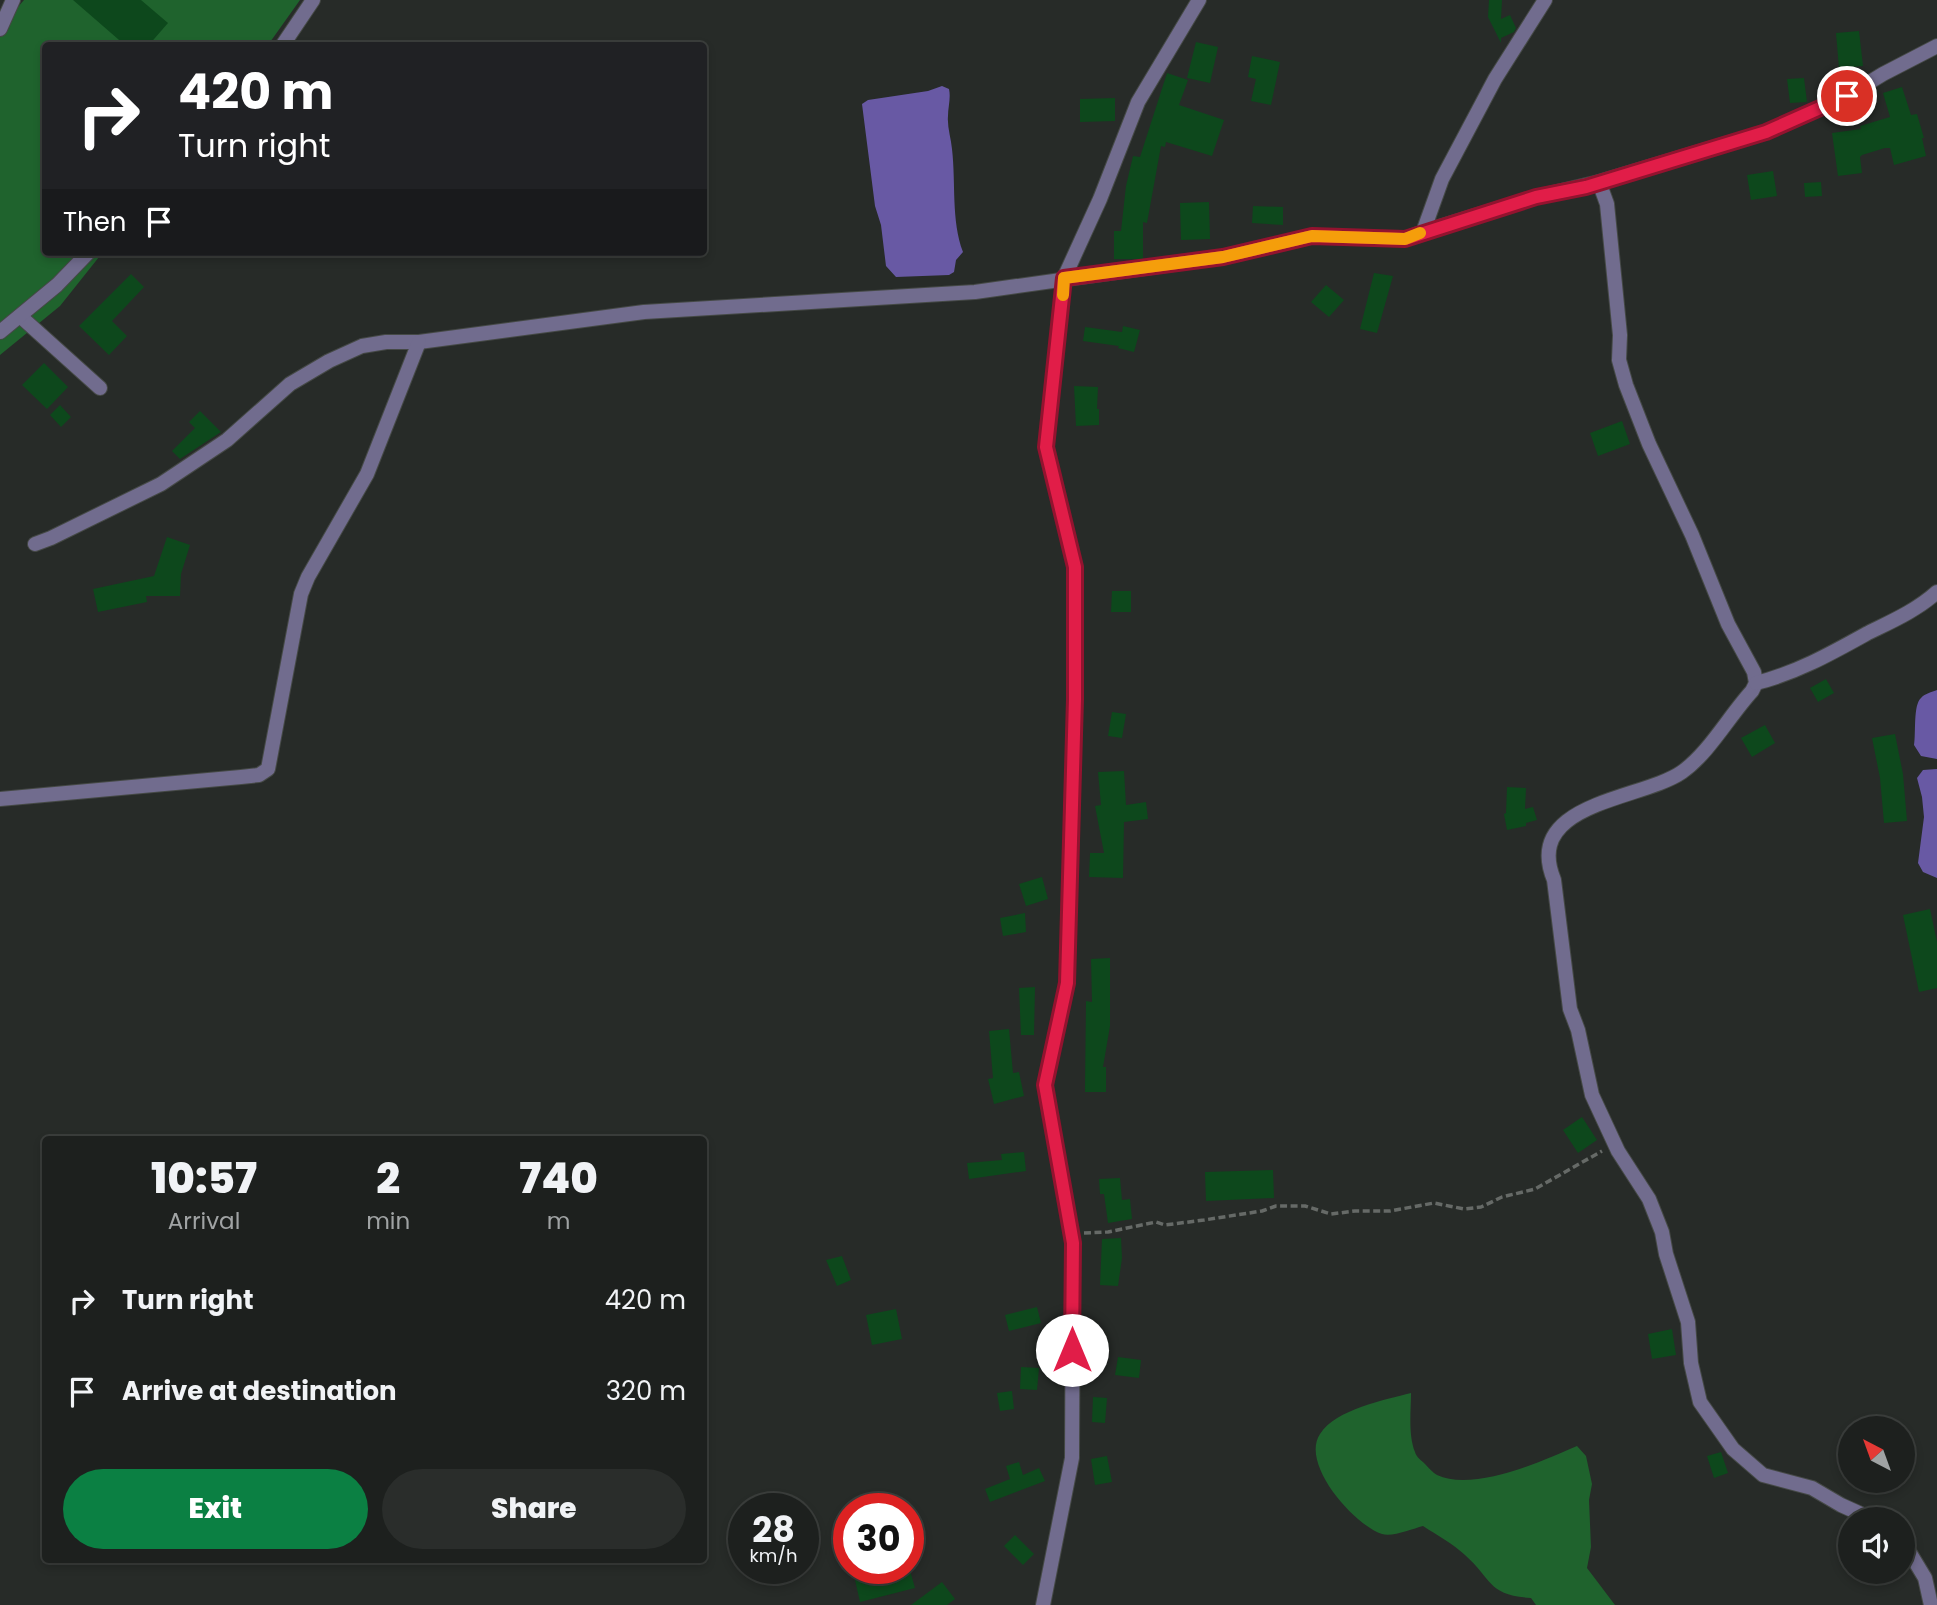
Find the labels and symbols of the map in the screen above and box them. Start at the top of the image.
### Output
pin [1817,66,1877,126]
position arrow [1035,1313,1109,1387]
north arrow [1838,1416,1914,1493]
speed limit sign: 30 [833,1493,924,1584]

